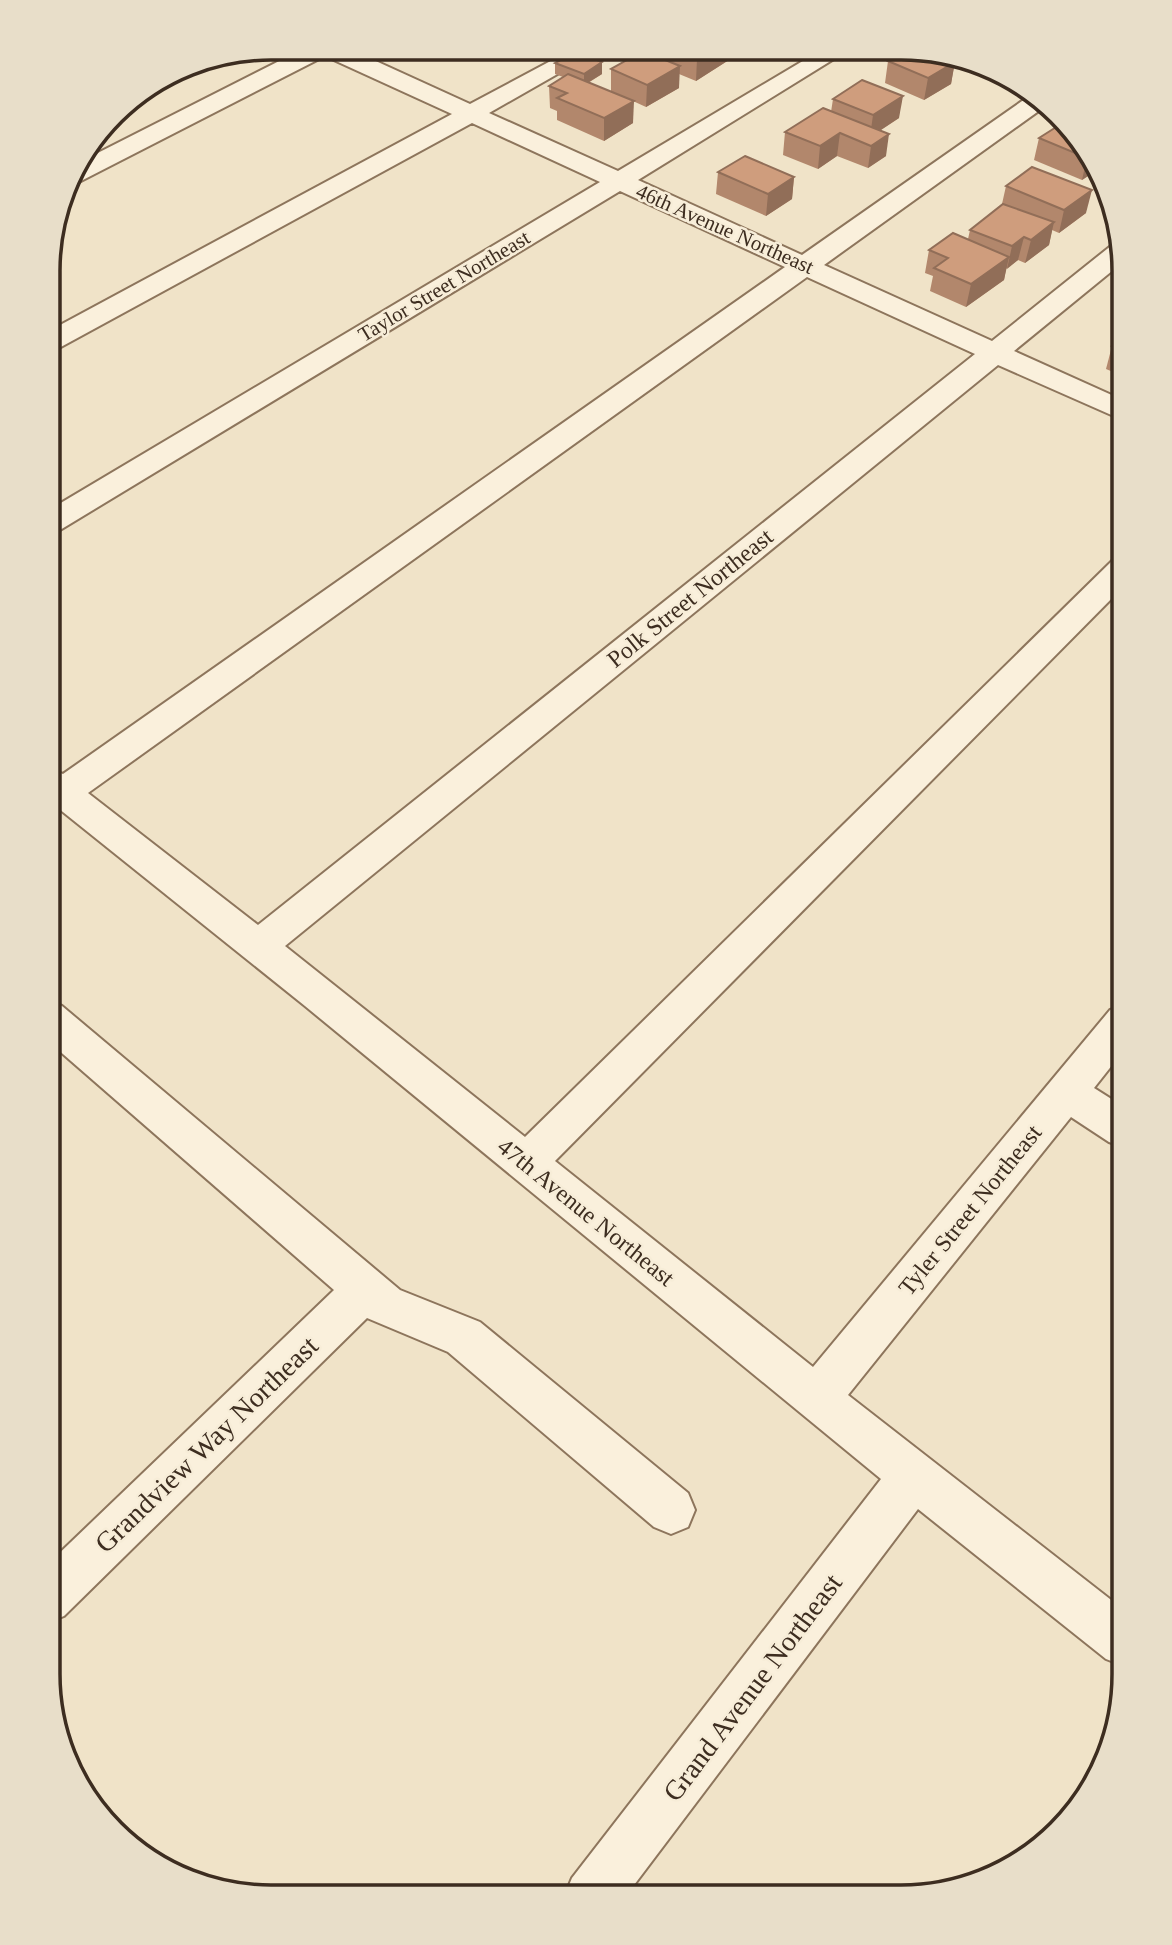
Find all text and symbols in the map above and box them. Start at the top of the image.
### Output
street label: 46th Avenue Northeast [632,179,818,279]
street label: Taylor Street Northeast [354,225,534,347]
street label: Polk Street Northeast [602,523,778,673]
street label: Tyler Street Northeast [893,1119,1047,1300]
street label: 47th Avenue Northeast [493,1133,680,1291]
street label: Grandview Way Northeast [89,1330,324,1559]
street label: Grand Avenue Northeast [657,1567,848,1807]

